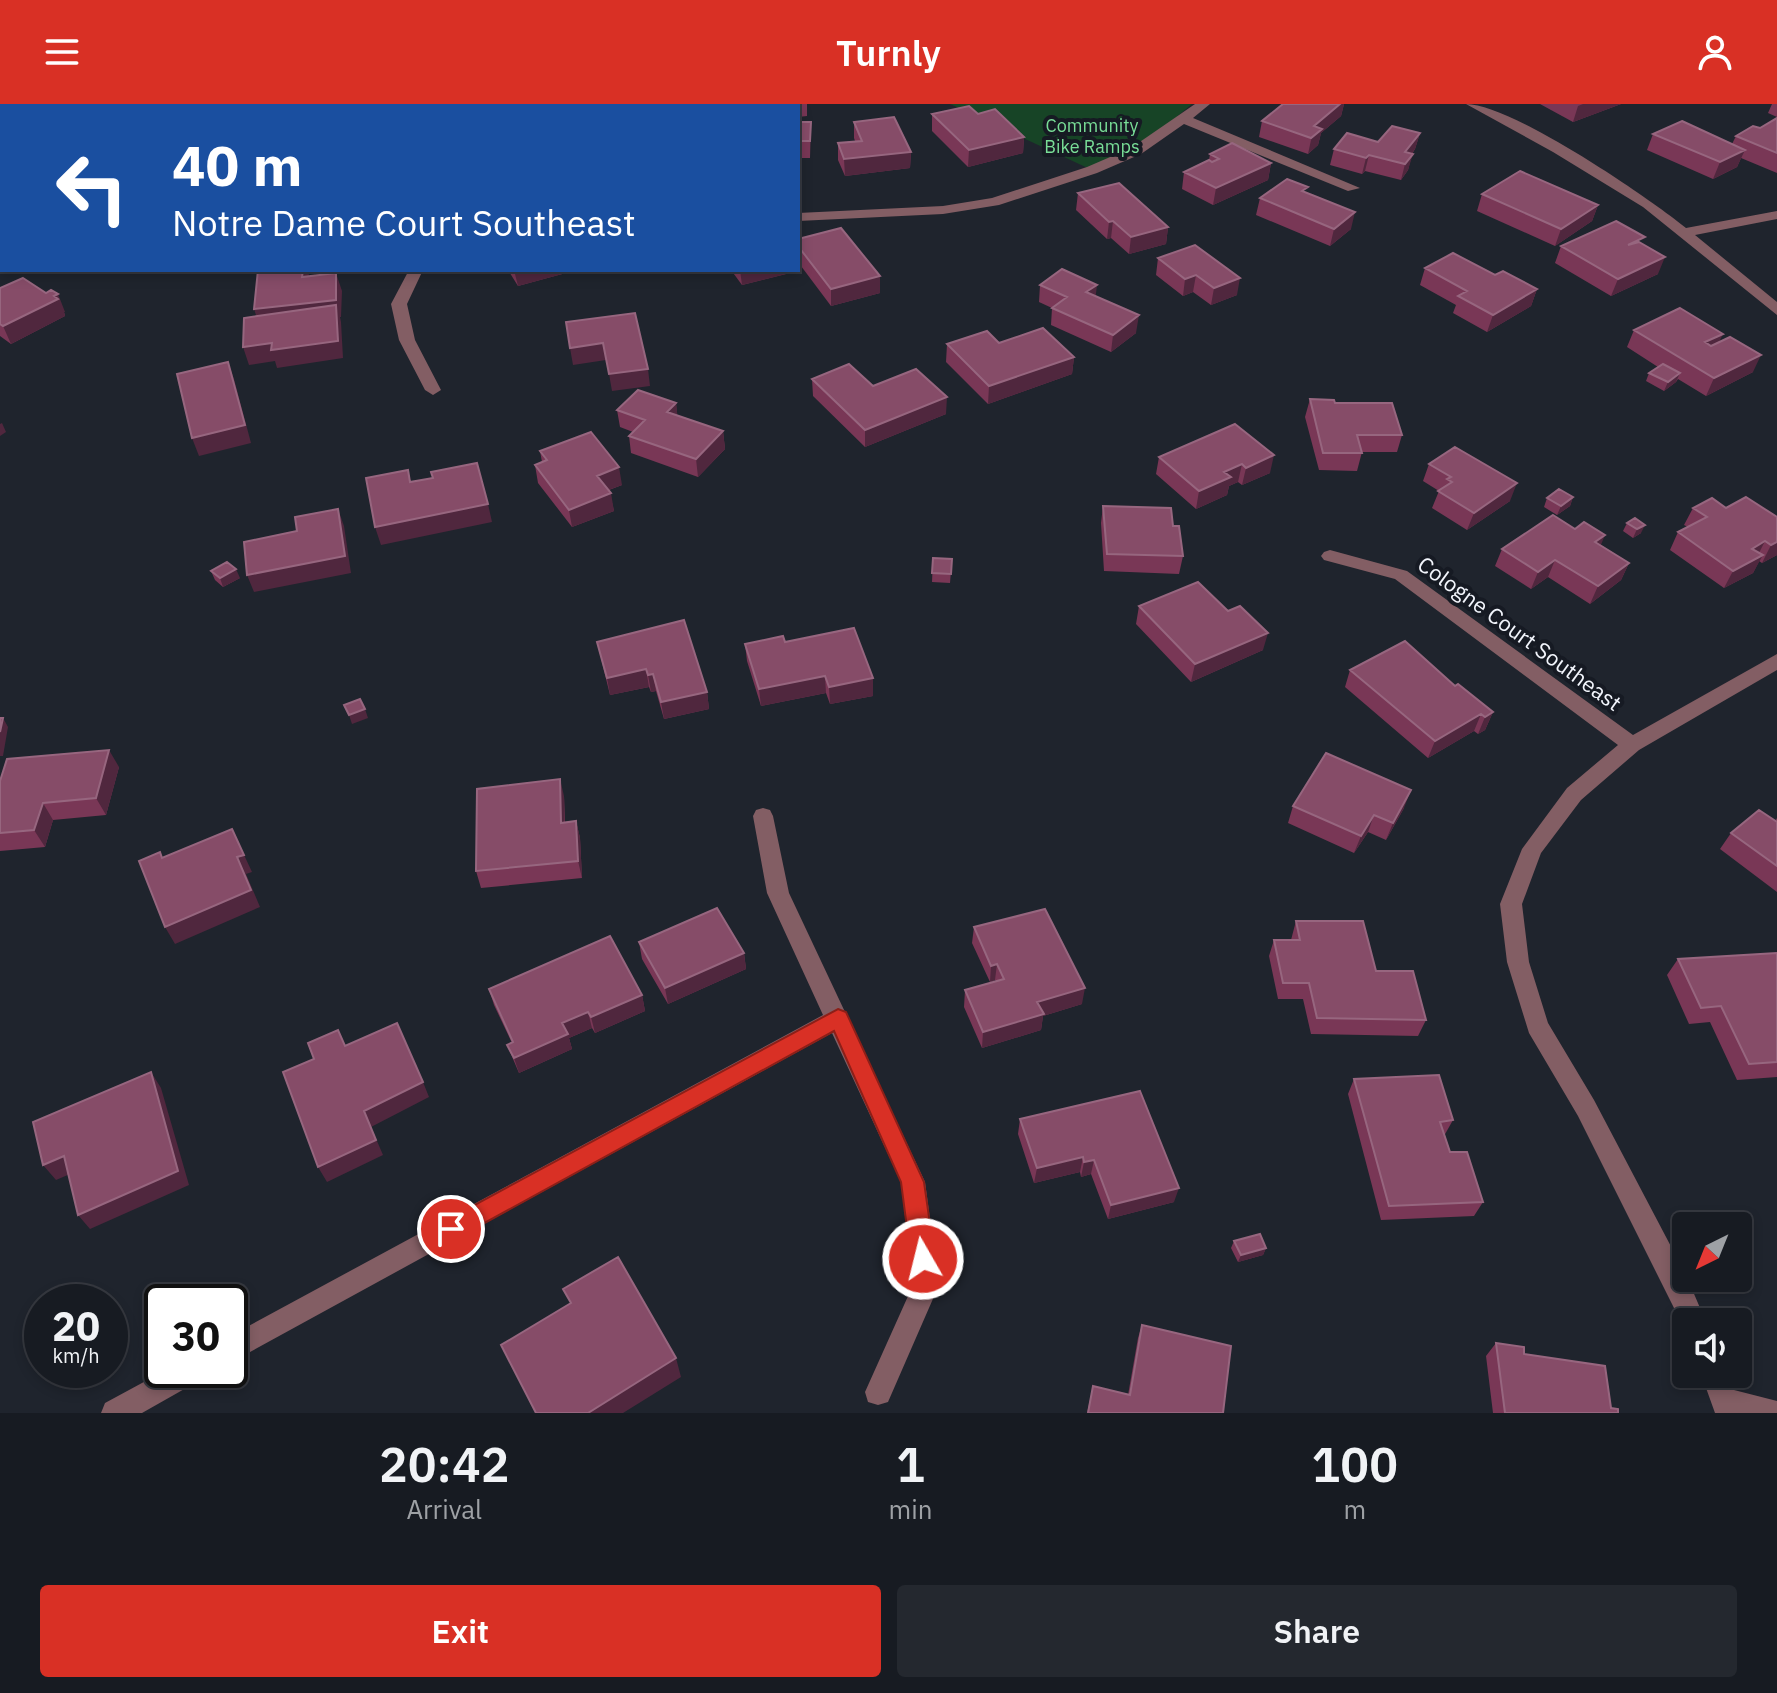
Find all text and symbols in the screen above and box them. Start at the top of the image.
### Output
text: Turnly [836,29,941,76]
icon: menu [40,30,84,74]
icon: person [1693,30,1737,74]
park label: Community Bike Ramps [1044,114,1140,158]
text: 40 m [172,129,302,201]
icon: left [40,136,144,240]
text: Notre Dame Court Southeast [172,199,636,246]
street label: Cologne Court Southeast [1412,549,1628,717]
pin [417,1195,485,1263]
icon: arrive [429,1207,473,1251]
north arrow [1672,1212,1752,1292]
map controls [1672,1212,1752,1388]
position arrow [881,1217,965,1301]
speed limit sign: 30 [144,1284,248,1388]
text: 20 [52,1300,100,1352]
button: sound [1672,1308,1752,1388]
text: km/h [52,1342,100,1369]
text: 20:42 [379,1433,510,1495]
text: 1 [896,1433,925,1495]
text: 100 [1312,1433,1398,1495]
text: Arrival [406,1492,482,1526]
text: min [889,1492,933,1526]
text: m [1343,1492,1366,1526]
button: Exit [40,1585,881,1677]
button: Share [897,1585,1737,1677]

